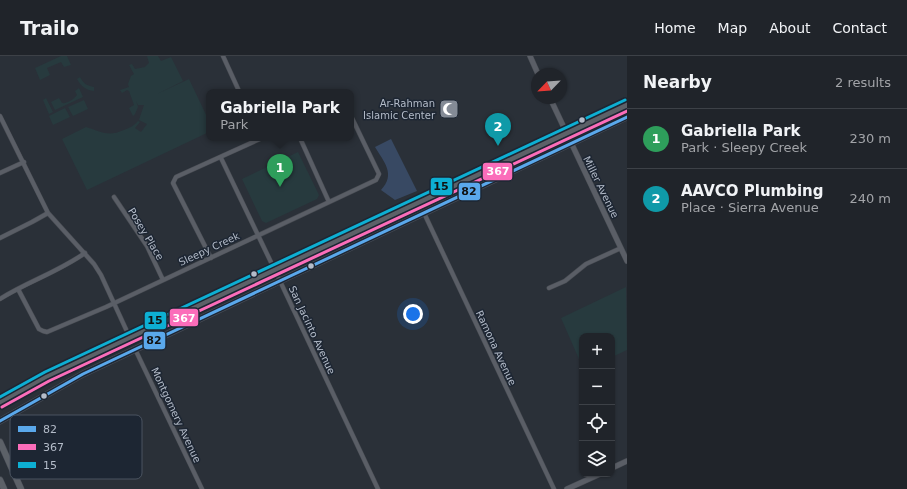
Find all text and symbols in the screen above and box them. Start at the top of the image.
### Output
text: Trailo [20,17,79,39]
text: Home [654,20,696,36]
text: Map [718,20,747,36]
text: About [769,20,811,36]
text: Contact [833,20,887,36]
north arrow [531,68,567,104]
text: Nearby [643,72,712,92]
text: 2 results [835,75,891,90]
popup [206,89,354,141]
place label: Ar-Rahman Islamic Center [363,98,436,121]
mosque icon: Ar-Rahman Islamic Center [438,98,460,120]
text: Gabriella Park [220,99,340,117]
pin: 2 [485,113,511,146]
unlabelled marker [577,115,587,125]
text: Park [220,117,248,132]
text: Gabriella Park [681,122,801,140]
text: 1 [651,131,661,146]
text: 230 m [849,131,891,146]
text: Park · Sleepy Creek [681,140,807,155]
pin: 1 [267,154,293,187]
street label: Miller Avenue [581,154,621,220]
line badge: 367 [482,162,513,181]
text: 367 [487,165,509,178]
line badge: 15 [430,177,453,196]
text: 15 [433,180,449,193]
line badge: 82 [458,182,481,201]
text: AAVCO Plumbing [681,182,824,200]
text: 82 [461,185,477,198]
text: 2 [651,191,661,206]
text: 240 m [849,191,891,206]
text: Place · Sierra Avenue [681,200,819,215]
street label: Posey Place [126,206,166,262]
street label: Sleepy Creek [177,230,241,268]
unlabelled marker [306,261,316,271]
unlabelled marker [249,269,259,279]
street label: San Jacinto Avenue [287,284,337,376]
your location [403,304,423,324]
line badge: 367 [169,308,199,327]
street label: Ramona Avenue [474,309,518,387]
line badge: 15 [144,311,167,330]
text: 367 [173,312,195,325]
text: 15 [147,314,163,327]
line badge: 82 [143,331,166,350]
map controls [579,333,615,477]
button: + [579,333,615,369]
text: 82 [146,334,162,347]
street label: Montgomery Avenue [149,366,203,464]
button: − [579,369,615,405]
unlabelled marker [39,391,49,401]
button: locate [579,405,615,441]
legend [10,415,142,479]
text: 82 [43,423,57,436]
text: 367 [43,441,64,454]
button: layers [579,441,615,477]
text: 15 [43,459,57,472]

